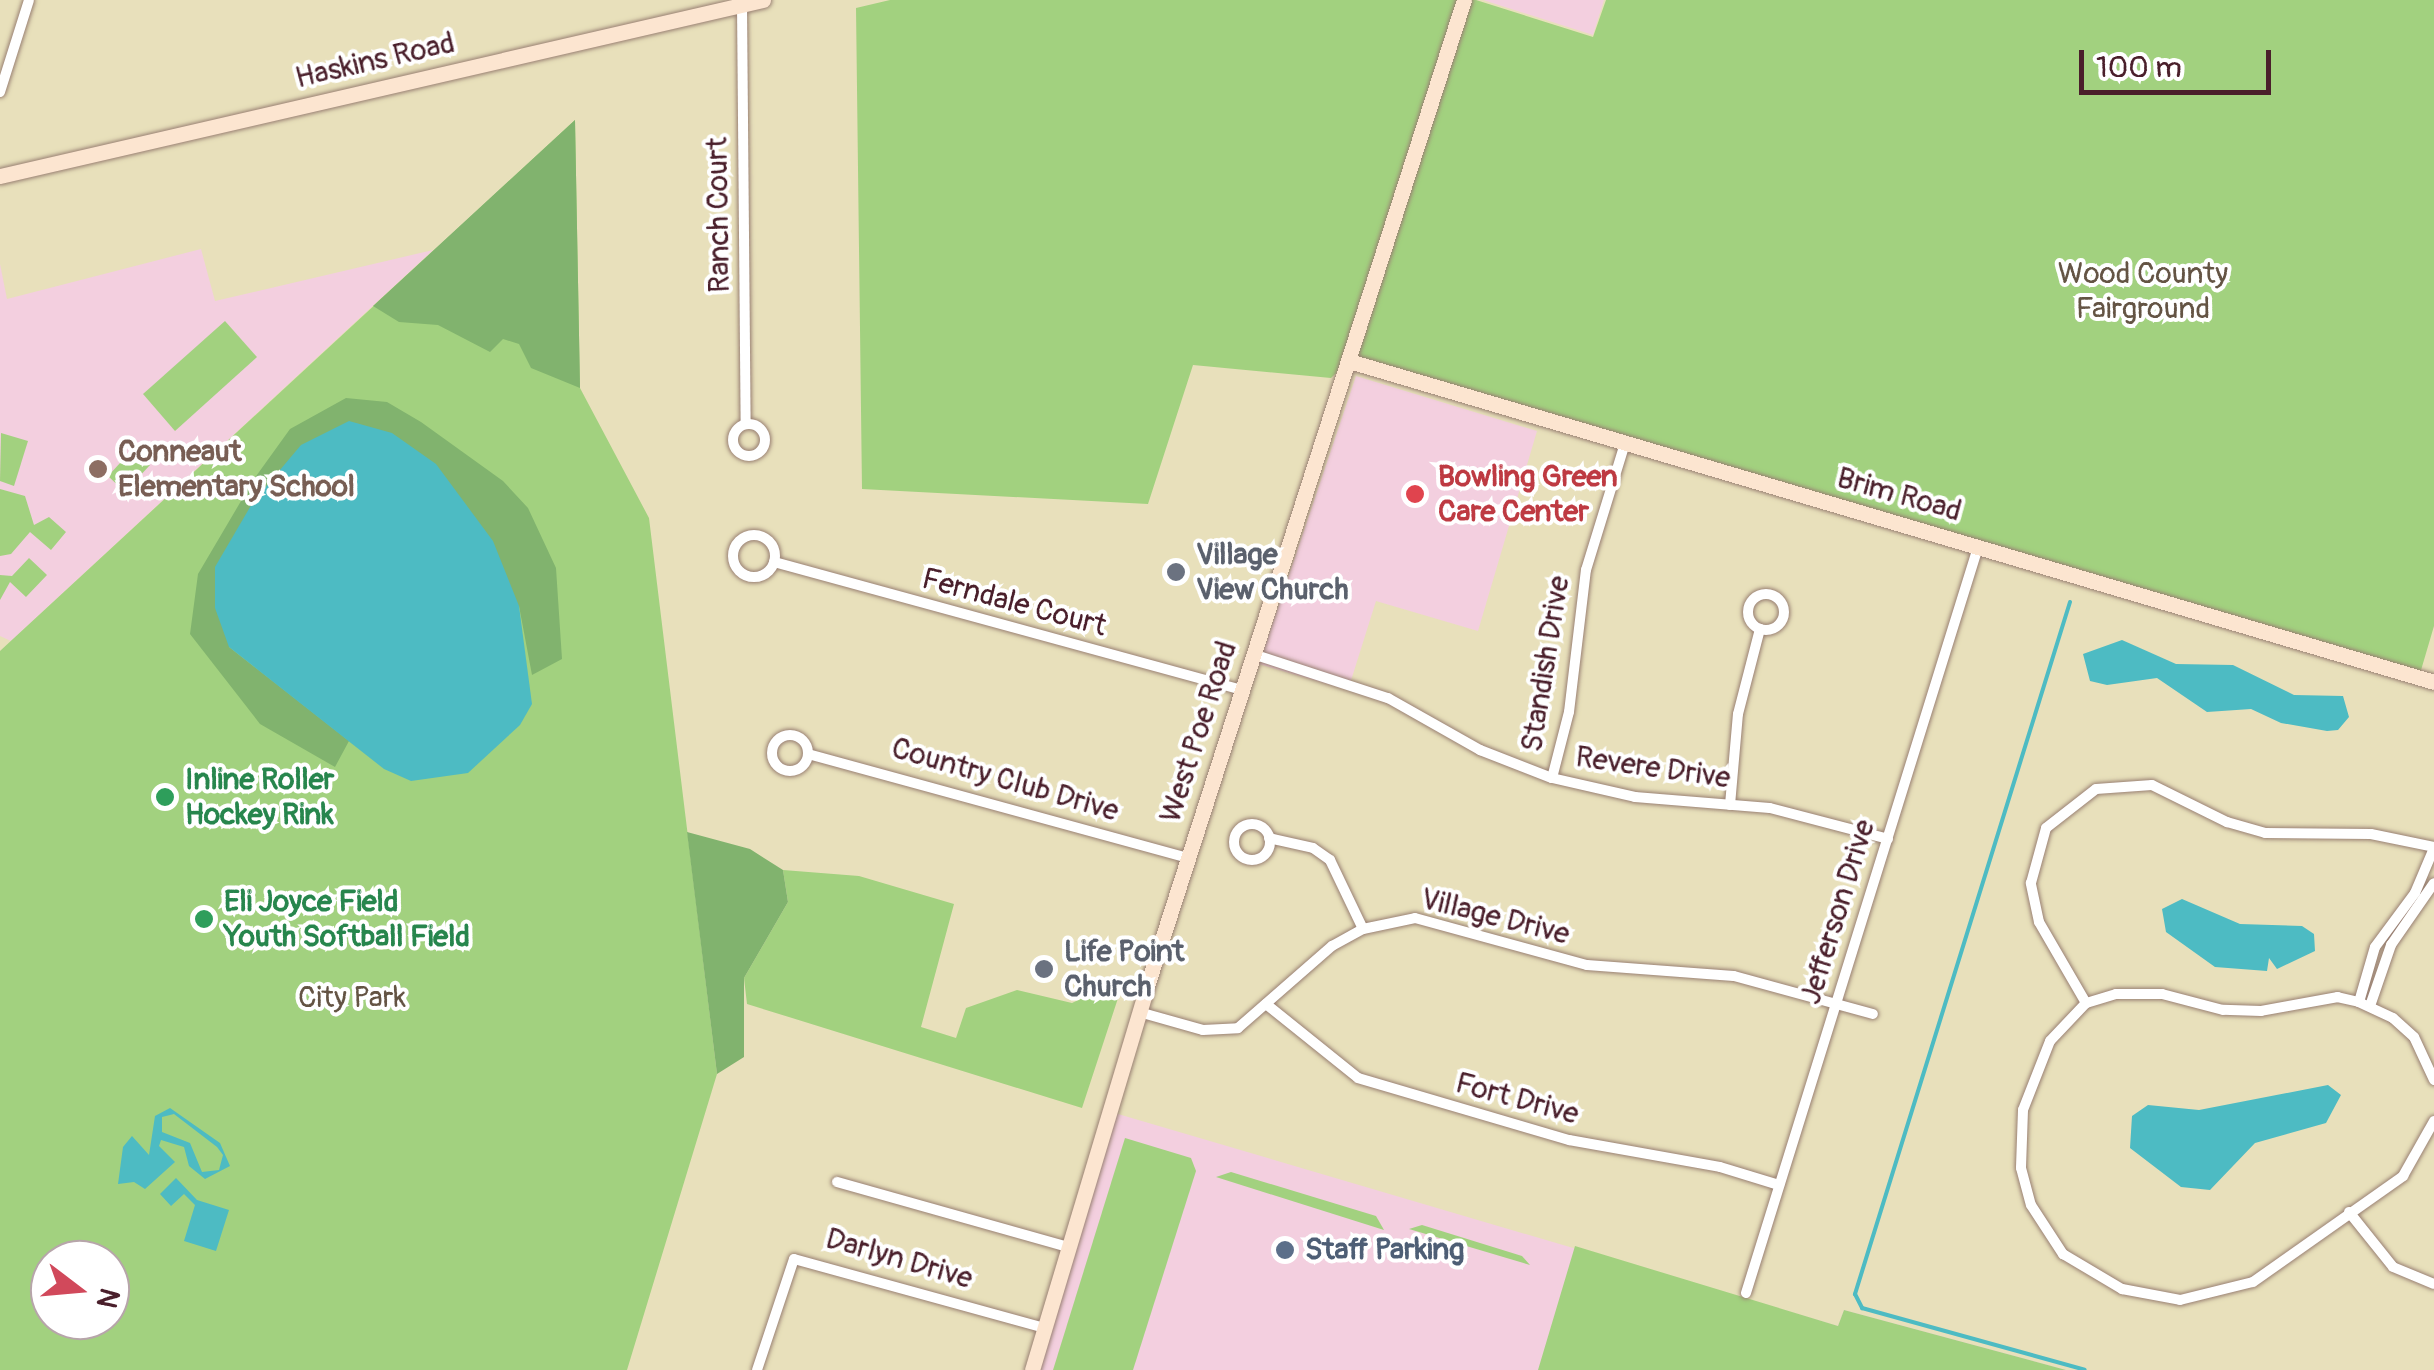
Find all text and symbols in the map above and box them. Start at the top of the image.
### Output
street label: Haskins Road [292,25,458,97]
scale bar [2084,30,2276,92]
text: 100 m [2096,49,2182,86]
street label: Ranch Court [700,137,738,293]
park label: Wood County Fairground [2058,256,2228,326]
place label: Conneaut Elementary School [118,434,355,504]
marker: Conneaut Elementary School [87,458,109,480]
place label: Bowling Green Care Center [1438,459,1618,530]
street label: Brim Road [1833,460,1965,530]
marker: Bowling Green Care Center [1402,481,1428,507]
place label: Village View Church [1196,537,1349,608]
street label: Ferndale Court [918,561,1110,645]
marker: Village View Church [1165,561,1187,583]
street label: Standish Drive [1514,573,1578,755]
street label: West Poe Road [1153,637,1245,827]
street label: Country Club Drive [887,730,1123,830]
street label: Revere Drive [1573,739,1733,797]
place label: Inline Roller Hockey Rink [185,762,334,832]
marker: Inline Roller Hockey Rink [154,786,176,808]
street label: Jefferson Drive [1793,815,1883,1009]
street label: Village Drive [1417,881,1573,953]
place label: Eli Joyce Field Youth Softball Field [224,884,470,954]
marker: Eli Joyce Field Youth Softball Field [193,908,215,930]
place label: Life Point Church [1064,934,1184,1004]
marker: Life Point Church [1033,958,1055,980]
park label: City Park [298,980,406,1016]
street label: Fort Drive [1451,1065,1583,1133]
street label: Darlyn Drive [821,1221,977,1297]
place label: Staff Parking [1305,1232,1464,1268]
marker: Staff Parking [1274,1239,1296,1261]
north arrow [30,1240,130,1340]
text: N [88,1284,127,1312]

